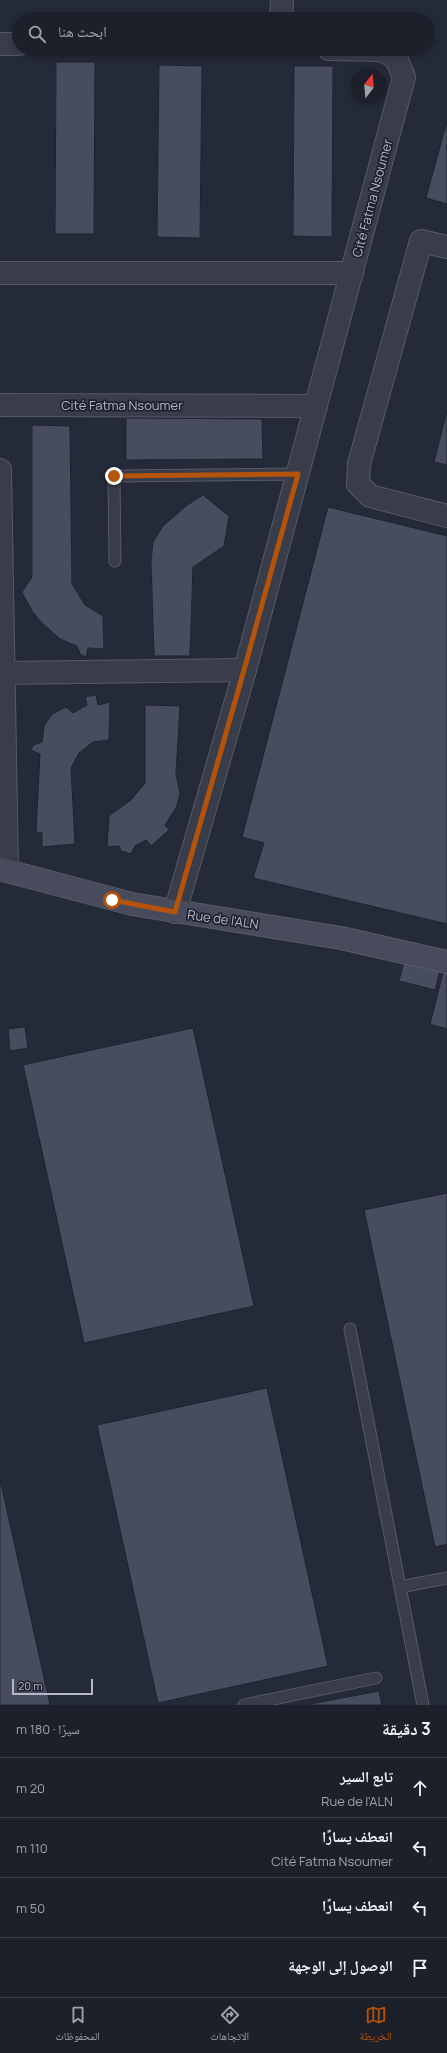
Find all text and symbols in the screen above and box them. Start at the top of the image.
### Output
search box [12,12,435,56]
text: ابحث هنا [58,21,107,42]
icon: search [26,23,48,45]
north arrow [351,68,387,104]
street label: Cité Fatma Nsoumer [348,137,397,259]
street label: Cité Fatma Nsoumer [61,396,183,414]
route end [105,467,123,485]
route start [103,891,121,909]
street label: Rue de l'ALN [186,905,260,933]
scale bar [12,1677,93,1696]
text: 20 m [18,1678,43,1693]
text: 3 دقيقة [382,1717,431,1740]
text: سيرًا · 180 m [16,1720,80,1738]
text: تابع السير [340,1766,393,1787]
icon: ahead [409,1777,431,1799]
text: 20 m [16,1779,45,1797]
text: Rue de l'ALN [321,1792,393,1810]
text: انعطف يسارًا [322,1826,393,1847]
icon: left [409,1837,431,1859]
text: 110 m [16,1839,48,1857]
text: Cité Fatma Nsoumer [271,1852,393,1870]
text: انعطف يسارًا [322,1895,393,1916]
icon: left [409,1897,431,1919]
text: 50 m [16,1899,45,1917]
text: الوصول إلى الوجهة [288,1955,393,1976]
icon: arrive [409,1957,431,1979]
tab: المحفوظات [55,2004,100,2047]
tab: الاتجاهات [210,2004,249,2047]
tab: الخريطة [359,2004,392,2047]

